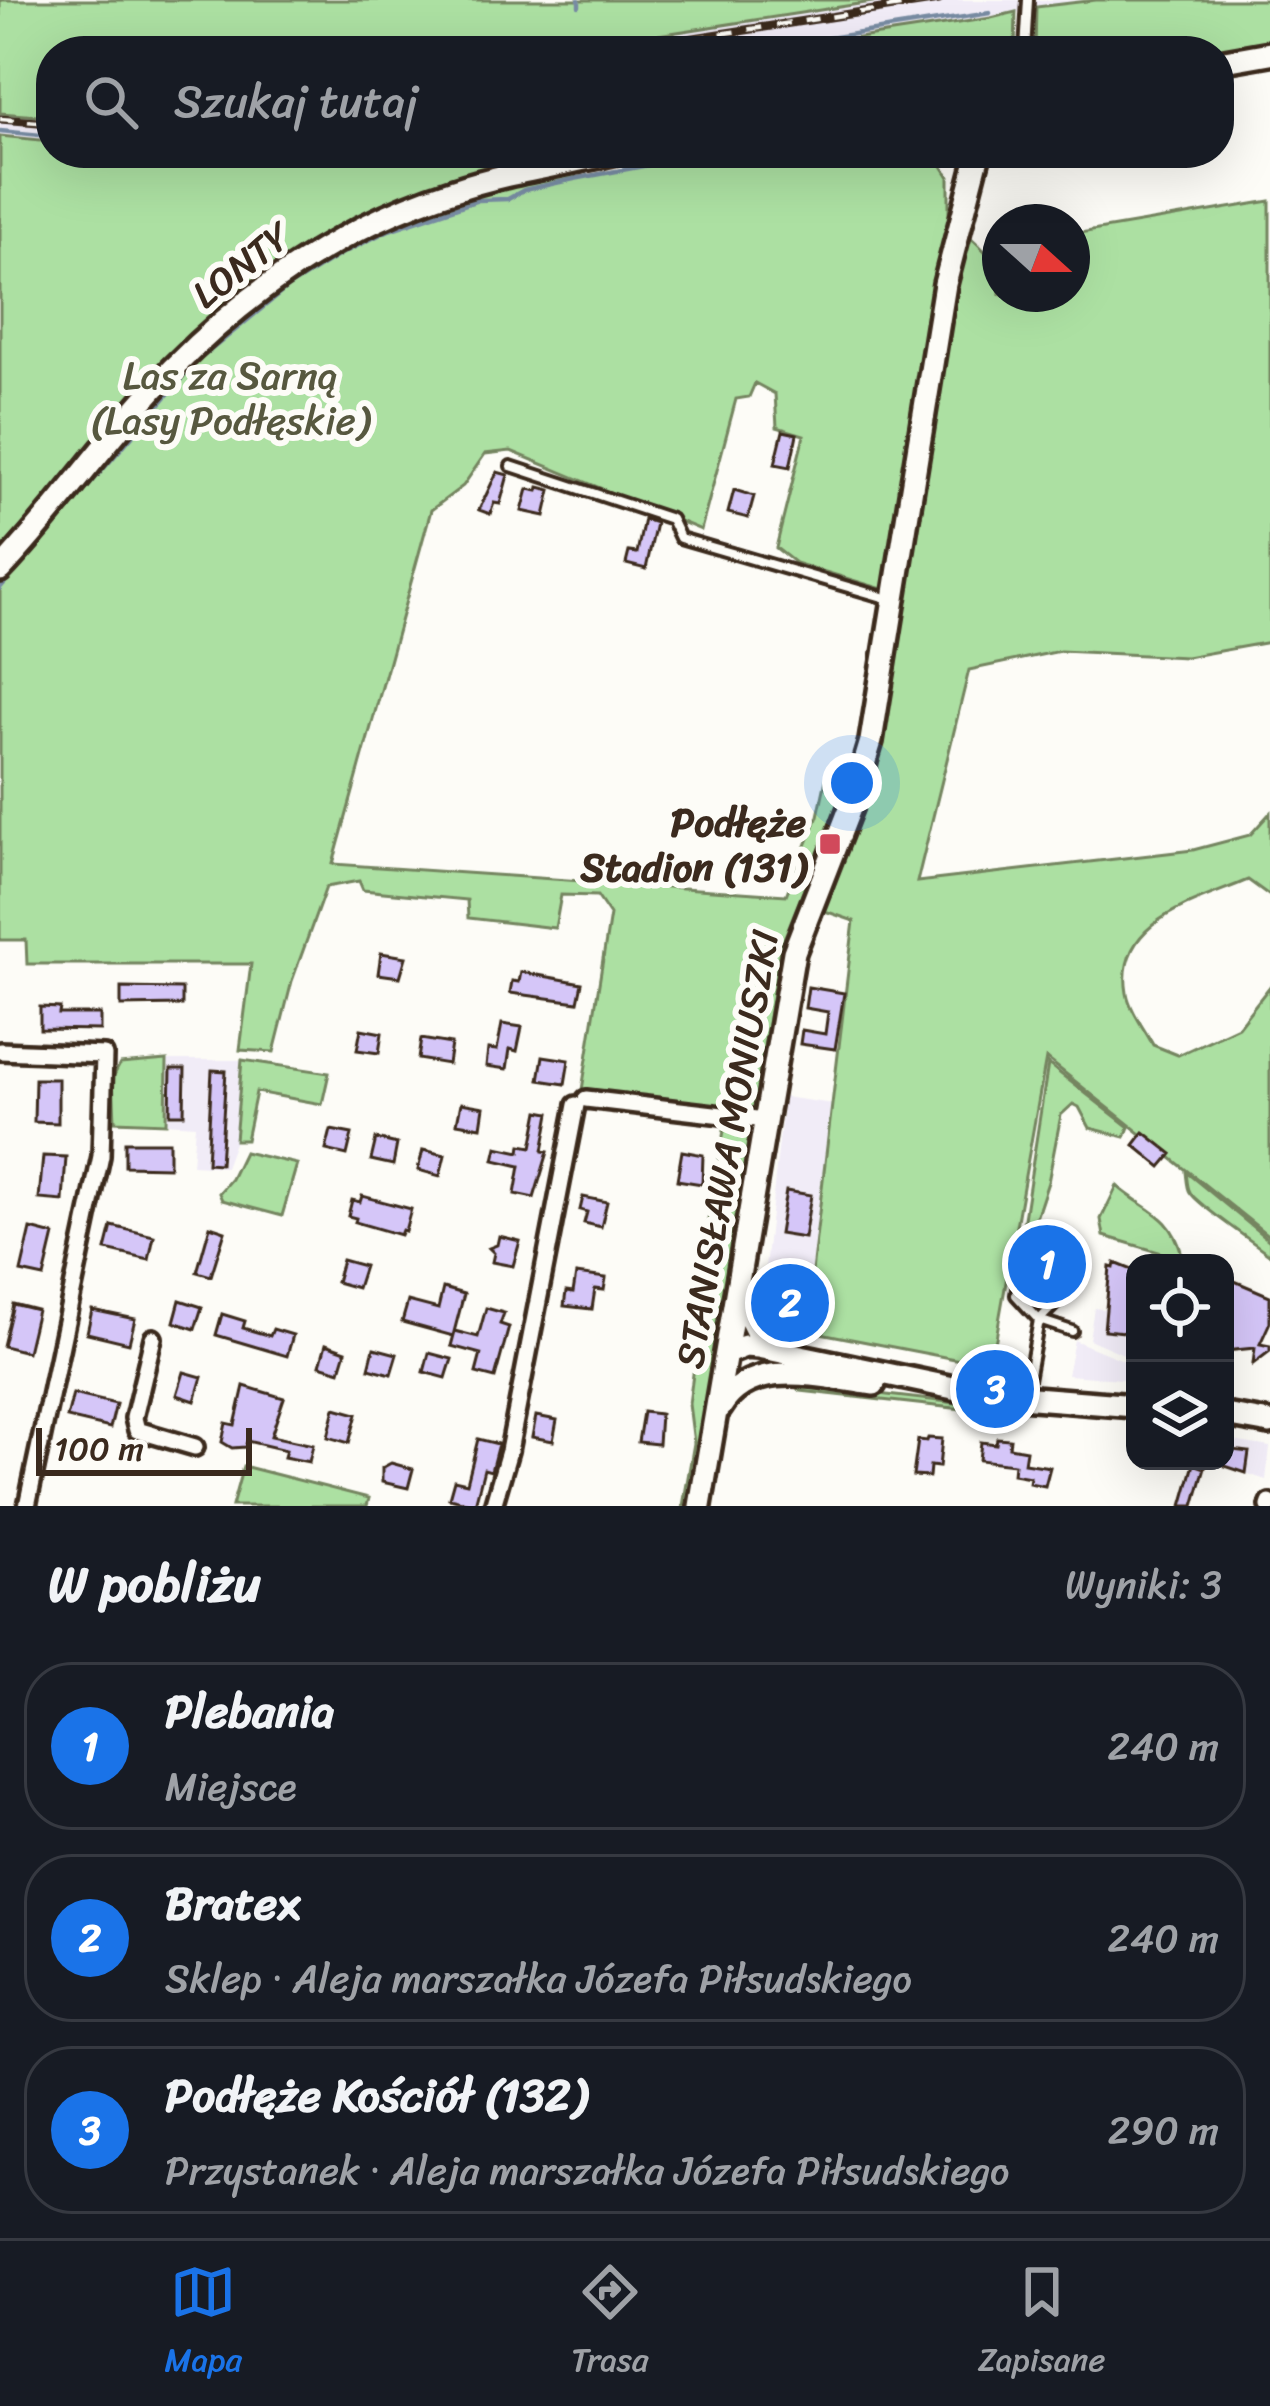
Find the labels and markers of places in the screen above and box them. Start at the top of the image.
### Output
place label: Podłęże Stadion (131) [579,788,808,902]
marker: Podłęże Stadion (131) [817,831,843,857]
pin: 1 [1008,1219,1086,1309]
pin: 2 [751,1258,829,1348]
pin: 3 [956,1344,1034,1434]

